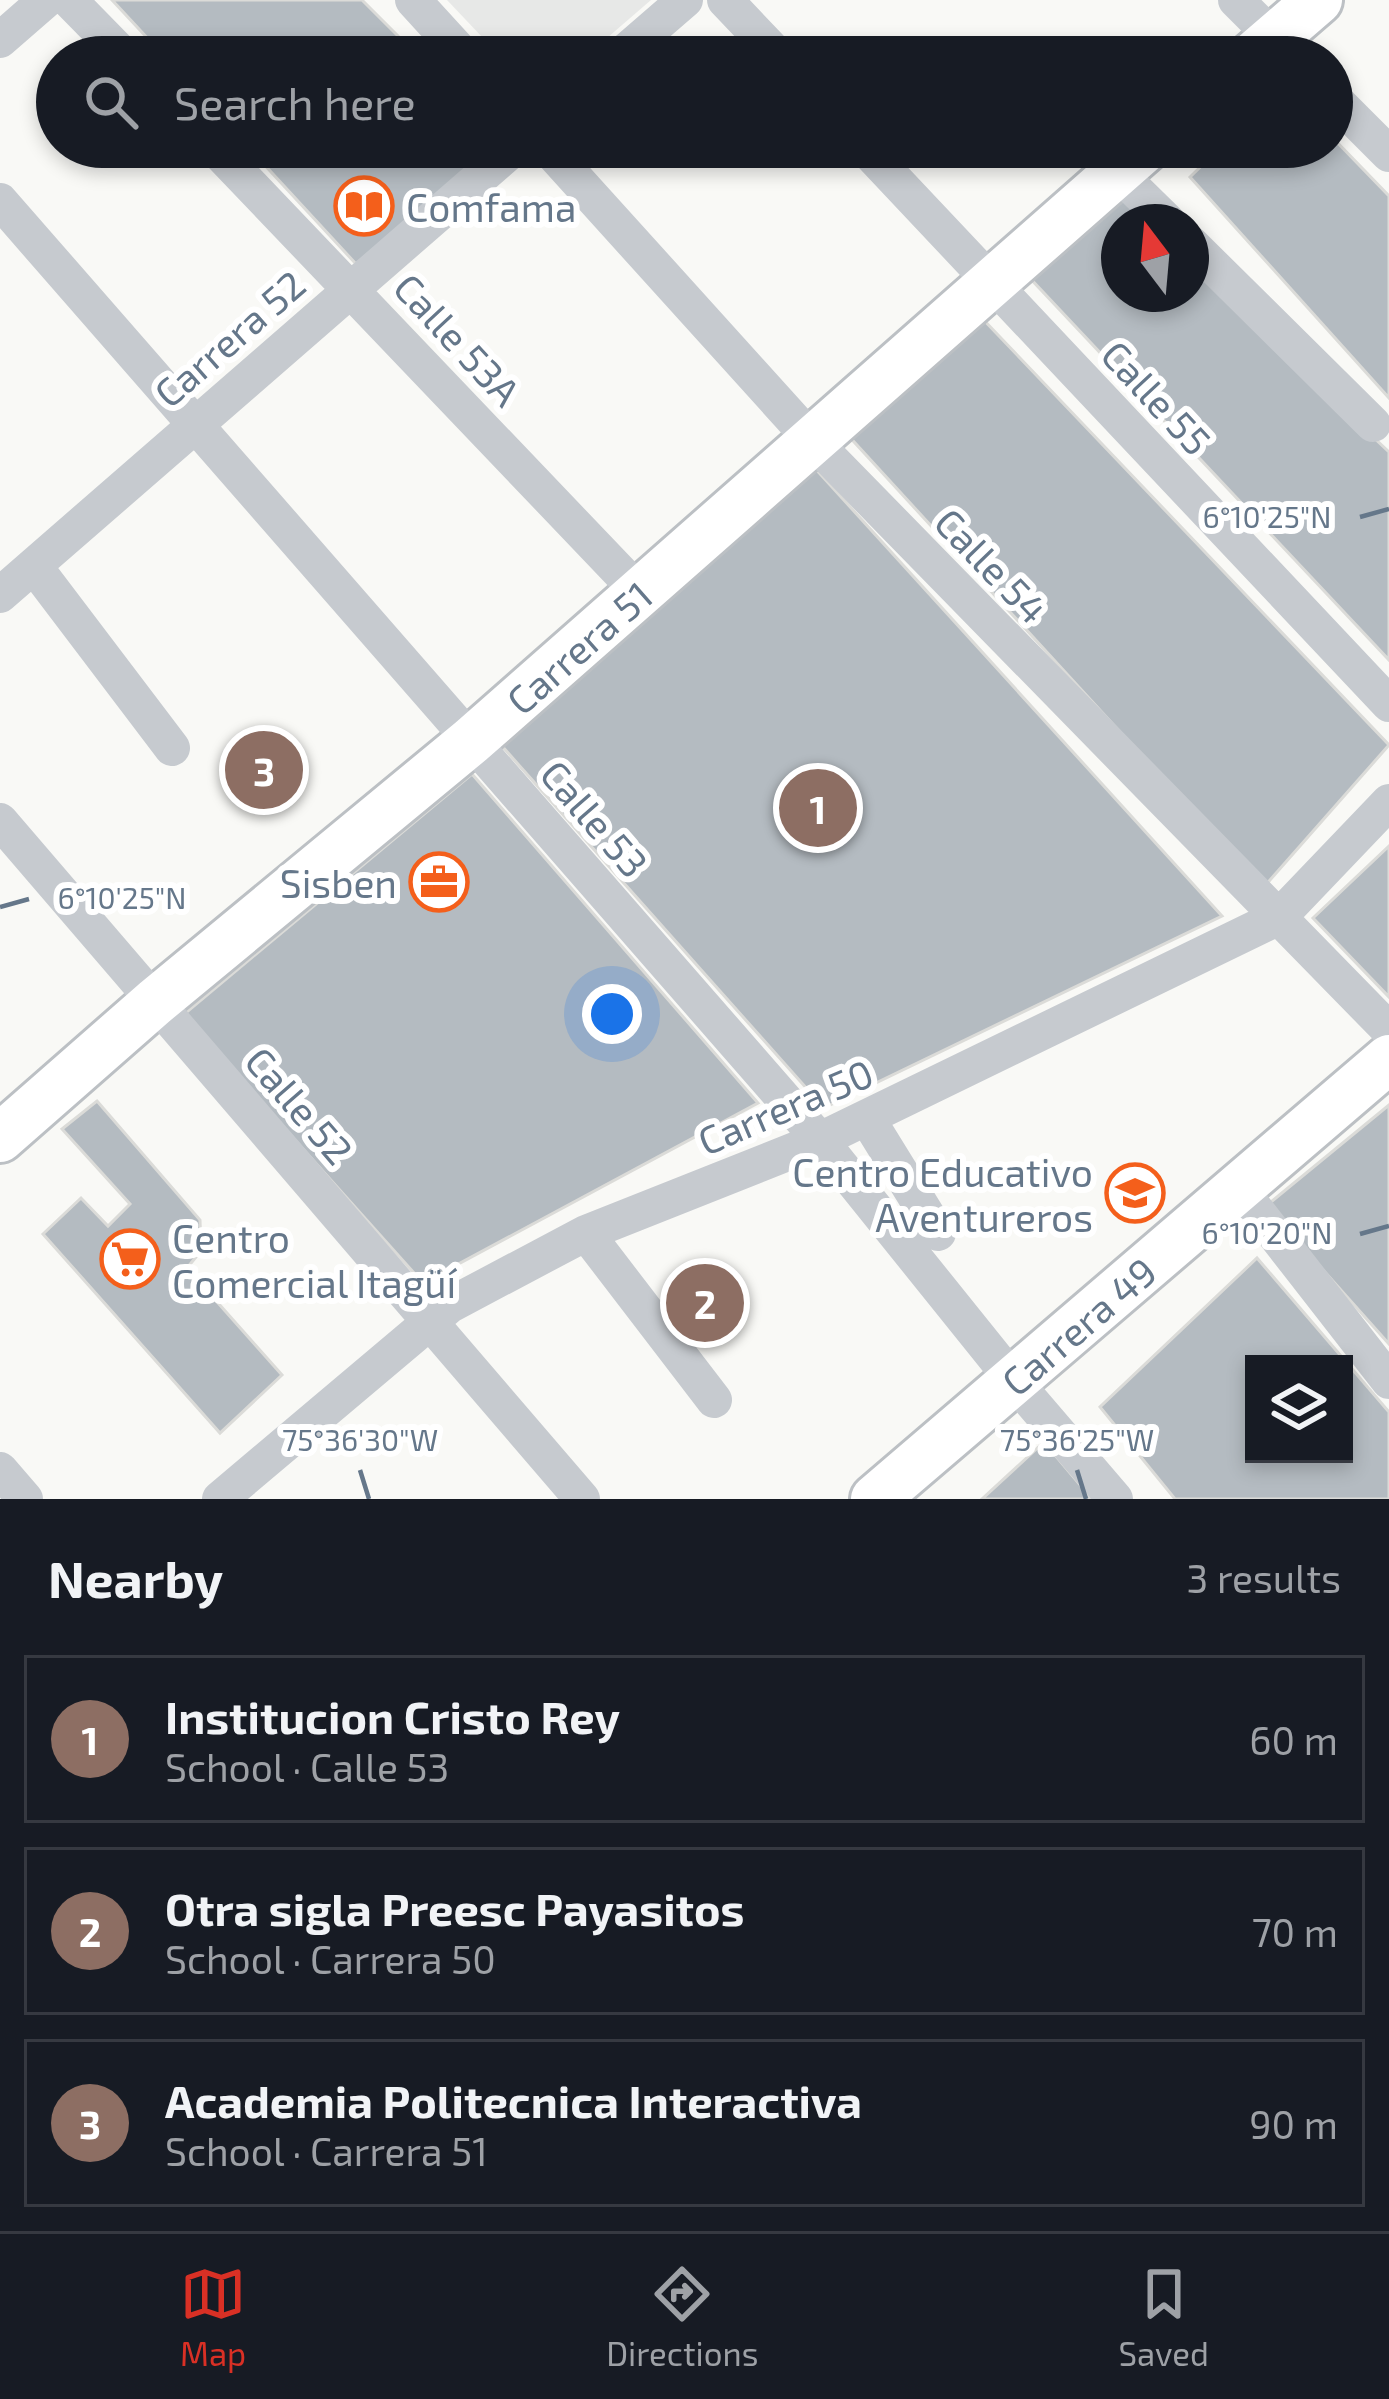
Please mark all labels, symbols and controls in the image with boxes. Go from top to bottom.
search box [36,36,1353,168]
icon: search [78,69,144,135]
text: Search here [174,75,416,129]
library icon: Comfama [333,175,395,237]
place label: Comfama [406,183,576,230]
north arrow [1101,204,1209,312]
street label: Carrera 52 [144,260,314,416]
street label: Calle 53A [385,263,531,415]
street label: Calle 55 [1093,330,1221,464]
street label: Calle 54 [926,498,1058,632]
text: 6°10'25"N [1202,498,1332,534]
street label: Carrera 51 [496,570,660,723]
pin: 3 [225,725,303,815]
street label: Calle 53 [532,750,658,886]
pin: 1 [779,763,857,853]
office icon: Sisben [408,851,470,913]
place label: Sisben [280,859,397,906]
text: 6°10'25"N [57,879,187,915]
your location [582,984,642,1044]
street label: Calle 52 [237,1037,363,1173]
street label: Carrera 50 [690,1048,880,1164]
place label: Centro Educativo Aventureros [792,1148,1093,1240]
school or university icon: Centro Educativo Aventureros [1104,1162,1166,1224]
place label: Centro Comercial Itagüí [172,1214,458,1306]
text: 6°10'20"N [1201,1214,1333,1250]
supermarket icon: Centro Comercial Itagüí [99,1228,161,1290]
street label: Carrera 49 [991,1247,1164,1404]
pin: 2 [666,1258,744,1348]
map controls [1245,1355,1353,1463]
button: layers [1245,1355,1353,1463]
text: 75°36'30"W [282,1421,438,1457]
text: 75°36'25"W [1000,1421,1154,1457]
text: Nearby [48,1547,223,1608]
text: 3 results [1187,1554,1341,1601]
text: Institucion Cristo Rey [165,1689,620,1743]
text: 1 [82,1716,98,1763]
text: 60 m [1249,1716,1338,1763]
text: School · Calle 53 [165,1743,449,1790]
text: Otra sigla Preesc Payasitos [165,1881,744,1935]
text: 2 [79,1908,101,1955]
text: 70 m [1252,1908,1338,1955]
text: School · Carrera 50 [165,1935,496,1982]
text: Academia Politecnica Interactiva [165,2073,862,2127]
text: 3 [79,2100,101,2147]
text: 90 m [1249,2100,1338,2147]
text: School · Carrera 51 [165,2127,488,2174]
tab: Map [180,2261,246,2373]
tab: Directions [606,2261,758,2373]
tab: Saved [1118,2261,1209,2373]

